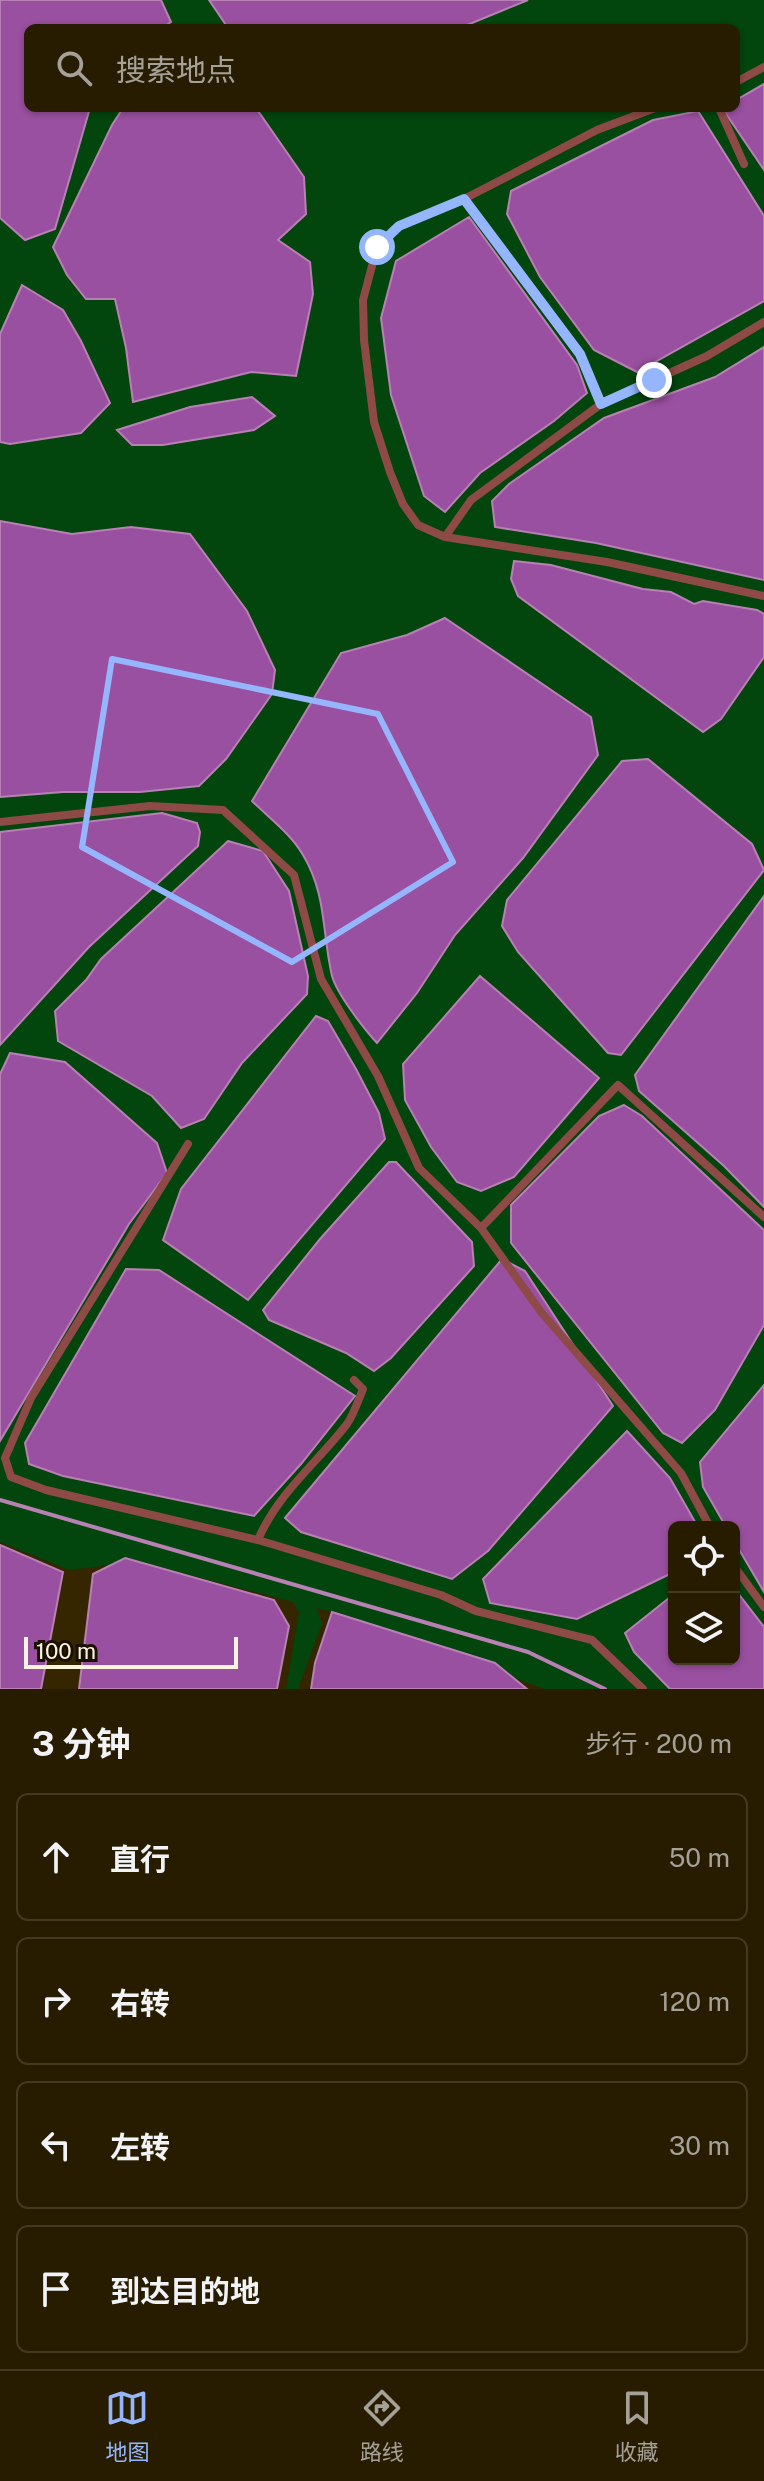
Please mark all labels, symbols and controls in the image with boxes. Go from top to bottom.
search box [24,24,740,112]
icon: search [52,46,96,90]
text: 搜索地点 [116,52,236,88]
route start [359,229,395,265]
route end [636,362,672,398]
map controls [668,1521,740,1665]
button: locate [668,1521,740,1593]
button: layers [668,1593,740,1665]
scale bar [24,1633,238,1669]
text: 100 m [36,1638,96,1664]
text: 3 分钟 [32,1724,130,1764]
text: 步行 · 200 m [586,1728,732,1759]
icon: ahead [34,1835,78,1879]
text: 直行 [110,1841,170,1877]
text: 50 m [669,1842,730,1873]
icon: right [34,1979,78,2023]
text: 右转 [110,1985,170,2021]
text: 120 m [659,1986,730,2017]
icon: left [34,2123,78,2167]
text: 左转 [110,2129,170,2165]
text: 30 m [669,2130,730,2161]
icon: arrive [34,2267,78,2311]
text: 到达目的地 [110,2273,260,2309]
tab: 地图 [105,2386,149,2466]
tab: 路线 [360,2386,404,2466]
tab: 收藏 [615,2386,659,2466]

